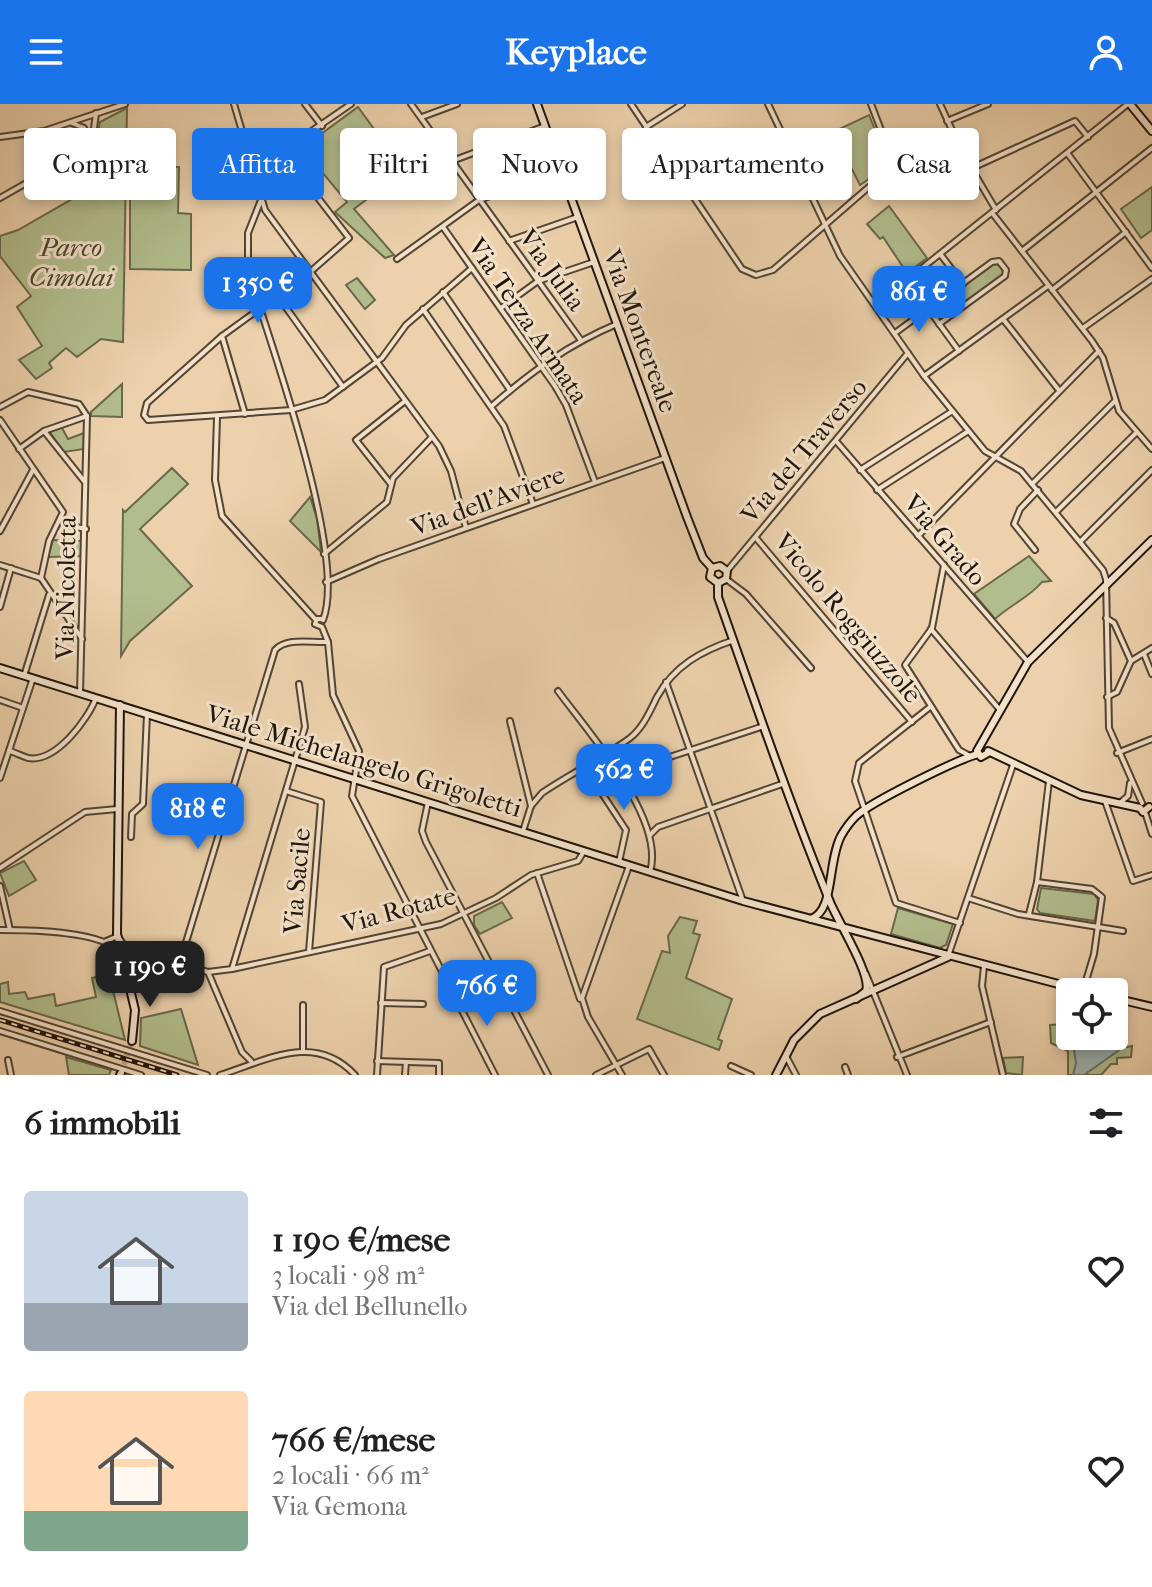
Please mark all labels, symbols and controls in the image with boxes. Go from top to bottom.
icon: menu [24,30,68,74]
icon: person [1084,30,1128,74]
text: Keyplace [505,31,647,73]
chip: Compra [24,128,176,200]
chip: Affitta [192,128,324,200]
chip: Filtri [340,128,457,200]
chip: Nuovo [473,128,606,200]
chip: Appartamento [622,128,852,200]
chip: Casa [868,128,979,200]
street label: Via Julia [512,222,592,318]
street label: Via Terza Armata [461,231,595,411]
park label: Parco Cimolai [29,232,115,293]
street label: Via Montereale [596,244,684,417]
pin: 1 350 € [184,257,332,325]
pin: 861 € [863,266,975,334]
text: 1 350 € [222,267,294,298]
text: 861 € [890,276,948,307]
street label: Via del Traverso [734,372,874,530]
street label: Via dell'Aviere [406,459,569,543]
street label: Via Grado [896,487,993,592]
street label: Via Nicoletta [49,515,83,661]
street label: Vicolo Roggiuzzole [767,526,928,709]
street label: Viale Michelangelo Grigoletti [201,698,526,824]
pin: 562 € [568,744,680,812]
text: 562 € [594,754,654,785]
pin: 818 € [142,783,254,851]
text: 818 € [170,793,226,824]
street label: Via Sacile [277,826,317,936]
street label: Via Rotate [337,880,460,940]
pin: 1 190 € [76,941,224,1009]
text: 1 190 € [113,951,187,982]
pin: 766 € [431,960,543,1028]
text: 766 € [456,970,518,1001]
map controls [1056,978,1128,1050]
button: locate [1056,978,1128,1050]
icon: filters [1084,1101,1128,1145]
text: 6 immobili [24,1103,180,1143]
text: 1 190 €/mese [272,1220,450,1260]
icon: home [88,1223,184,1319]
icon: heart [1084,1249,1128,1293]
text: 3 locali · 98 m² [272,1260,424,1291]
text: Via del Bellunello [272,1291,468,1322]
text: 766 €/mese [272,1420,435,1460]
icon: home [88,1423,184,1519]
icon: heart [1084,1449,1128,1493]
text: 2 locali · 66 m² [272,1460,429,1491]
text: Via Gemona [272,1491,407,1522]

